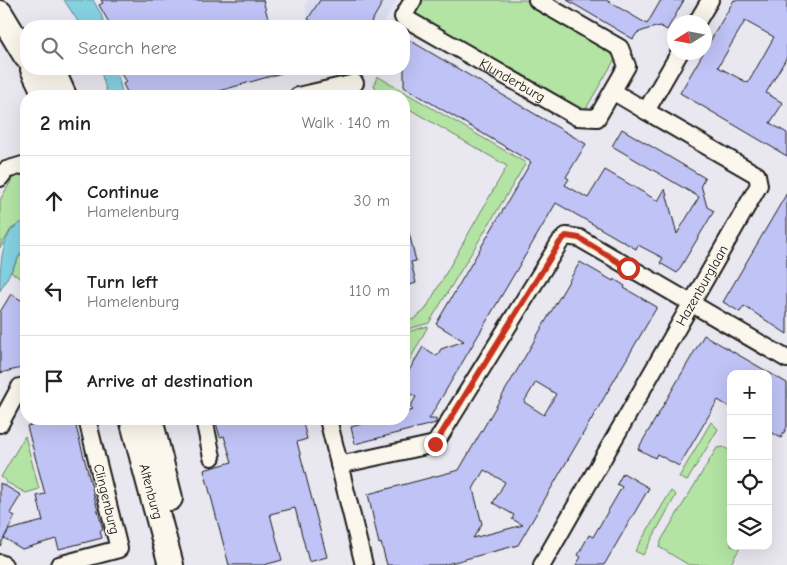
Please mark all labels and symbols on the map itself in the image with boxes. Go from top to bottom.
north arrow [667,15,712,60]
street label: Klunderburg [476,55,548,106]
street label: Hazenburglaan [672,242,732,329]
route start [617,257,640,280]
route end [424,433,447,456]
street label: Clingenburg [90,462,123,536]
street label: Altenburg [135,462,166,521]

